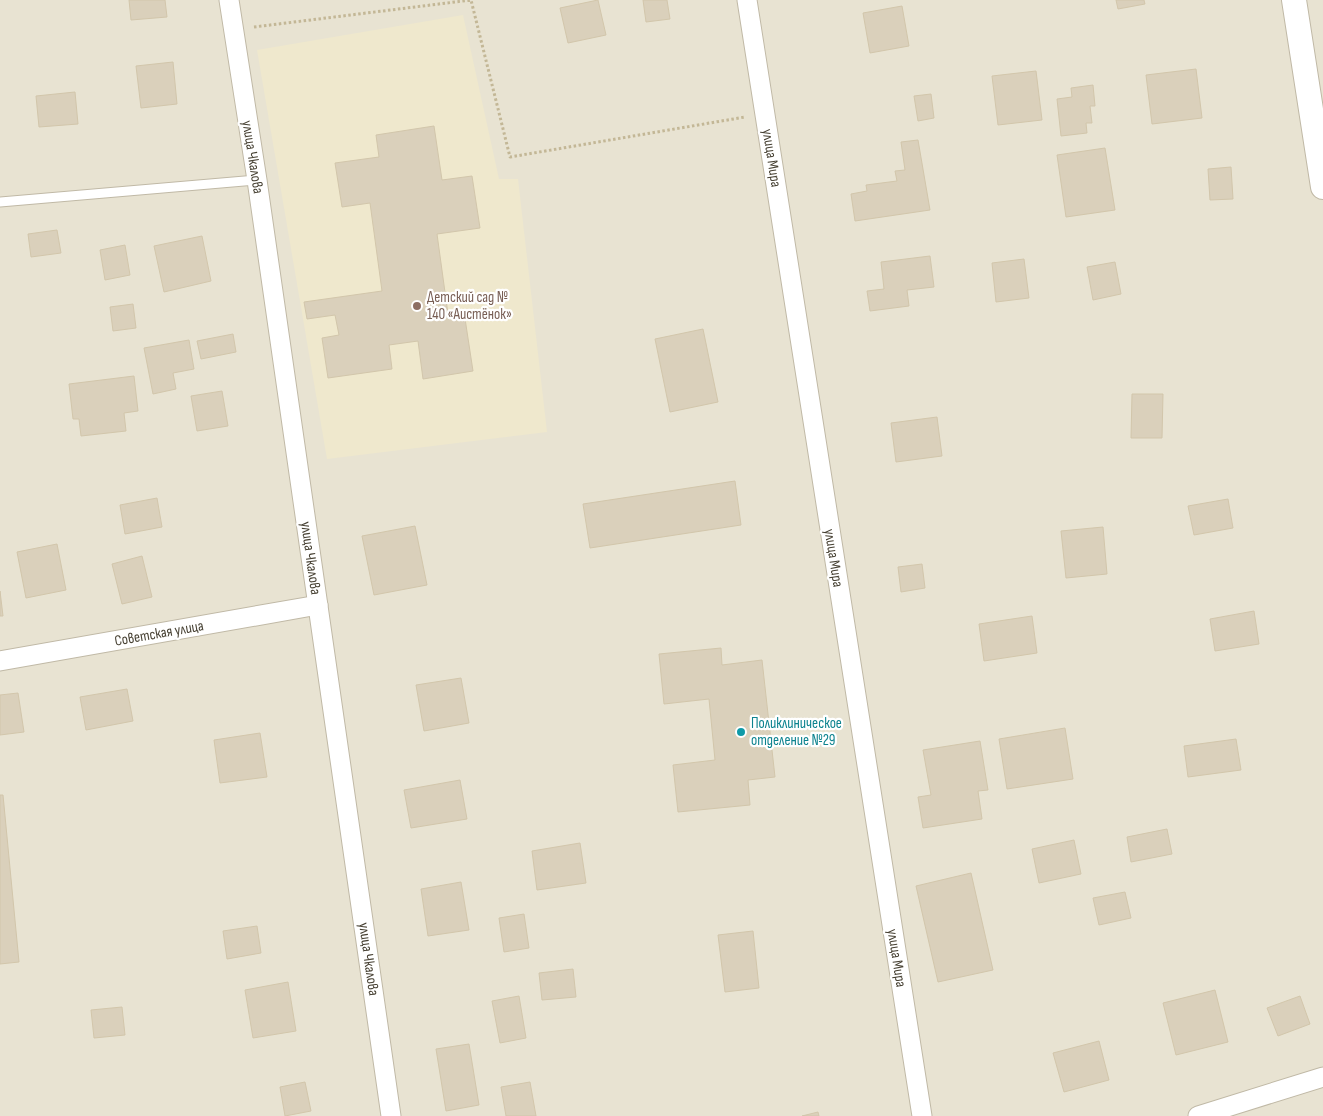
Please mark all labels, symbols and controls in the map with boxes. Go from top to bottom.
street label: улица Чкалова [237,119,268,195]
street label: улица Мира [758,128,786,189]
place label: Детский сад № 140 «Аистёнок» [427,288,512,324]
marker: Детский сад № 140 «Аистёнок» [411,300,423,312]
street label: улица Чкалова [296,520,325,596]
street label: улица Мира [820,528,848,589]
street label: Советская улица [113,616,205,651]
place label: Поликлиническое отделение №29 [751,714,842,750]
marker: Поликлиническое отделение №29 [735,726,747,738]
street label: улица Чкалова [354,921,383,997]
street label: улица Мира [883,928,911,989]

